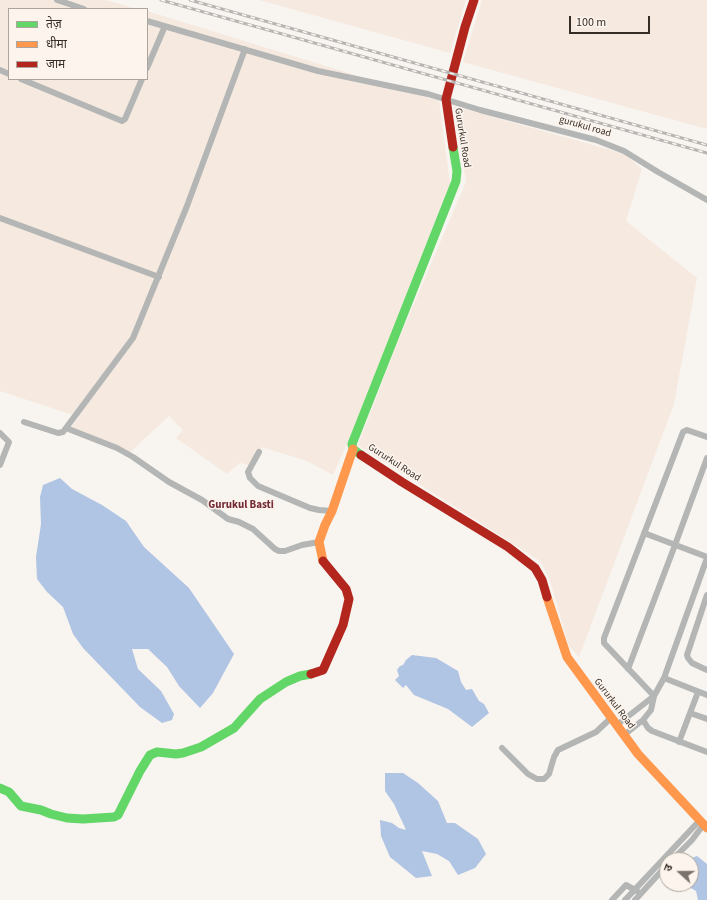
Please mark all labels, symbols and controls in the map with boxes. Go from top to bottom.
legend [8,8,148,80]
scale bar [571,8,652,34]
text: 100 m [576,14,606,31]
text: तेज़ [46,16,62,33]
text: धीमा [46,36,67,53]
text: जाम [46,56,65,73]
street label: Gururkul Road [451,107,473,169]
street label: gurukul road [558,114,612,140]
street label: Gururkul Road [365,442,423,484]
district label: Gurukul Basti [208,499,274,513]
street label: Gururkul Road [591,676,637,732]
north arrow [659,852,699,892]
text: उ [660,862,676,874]

